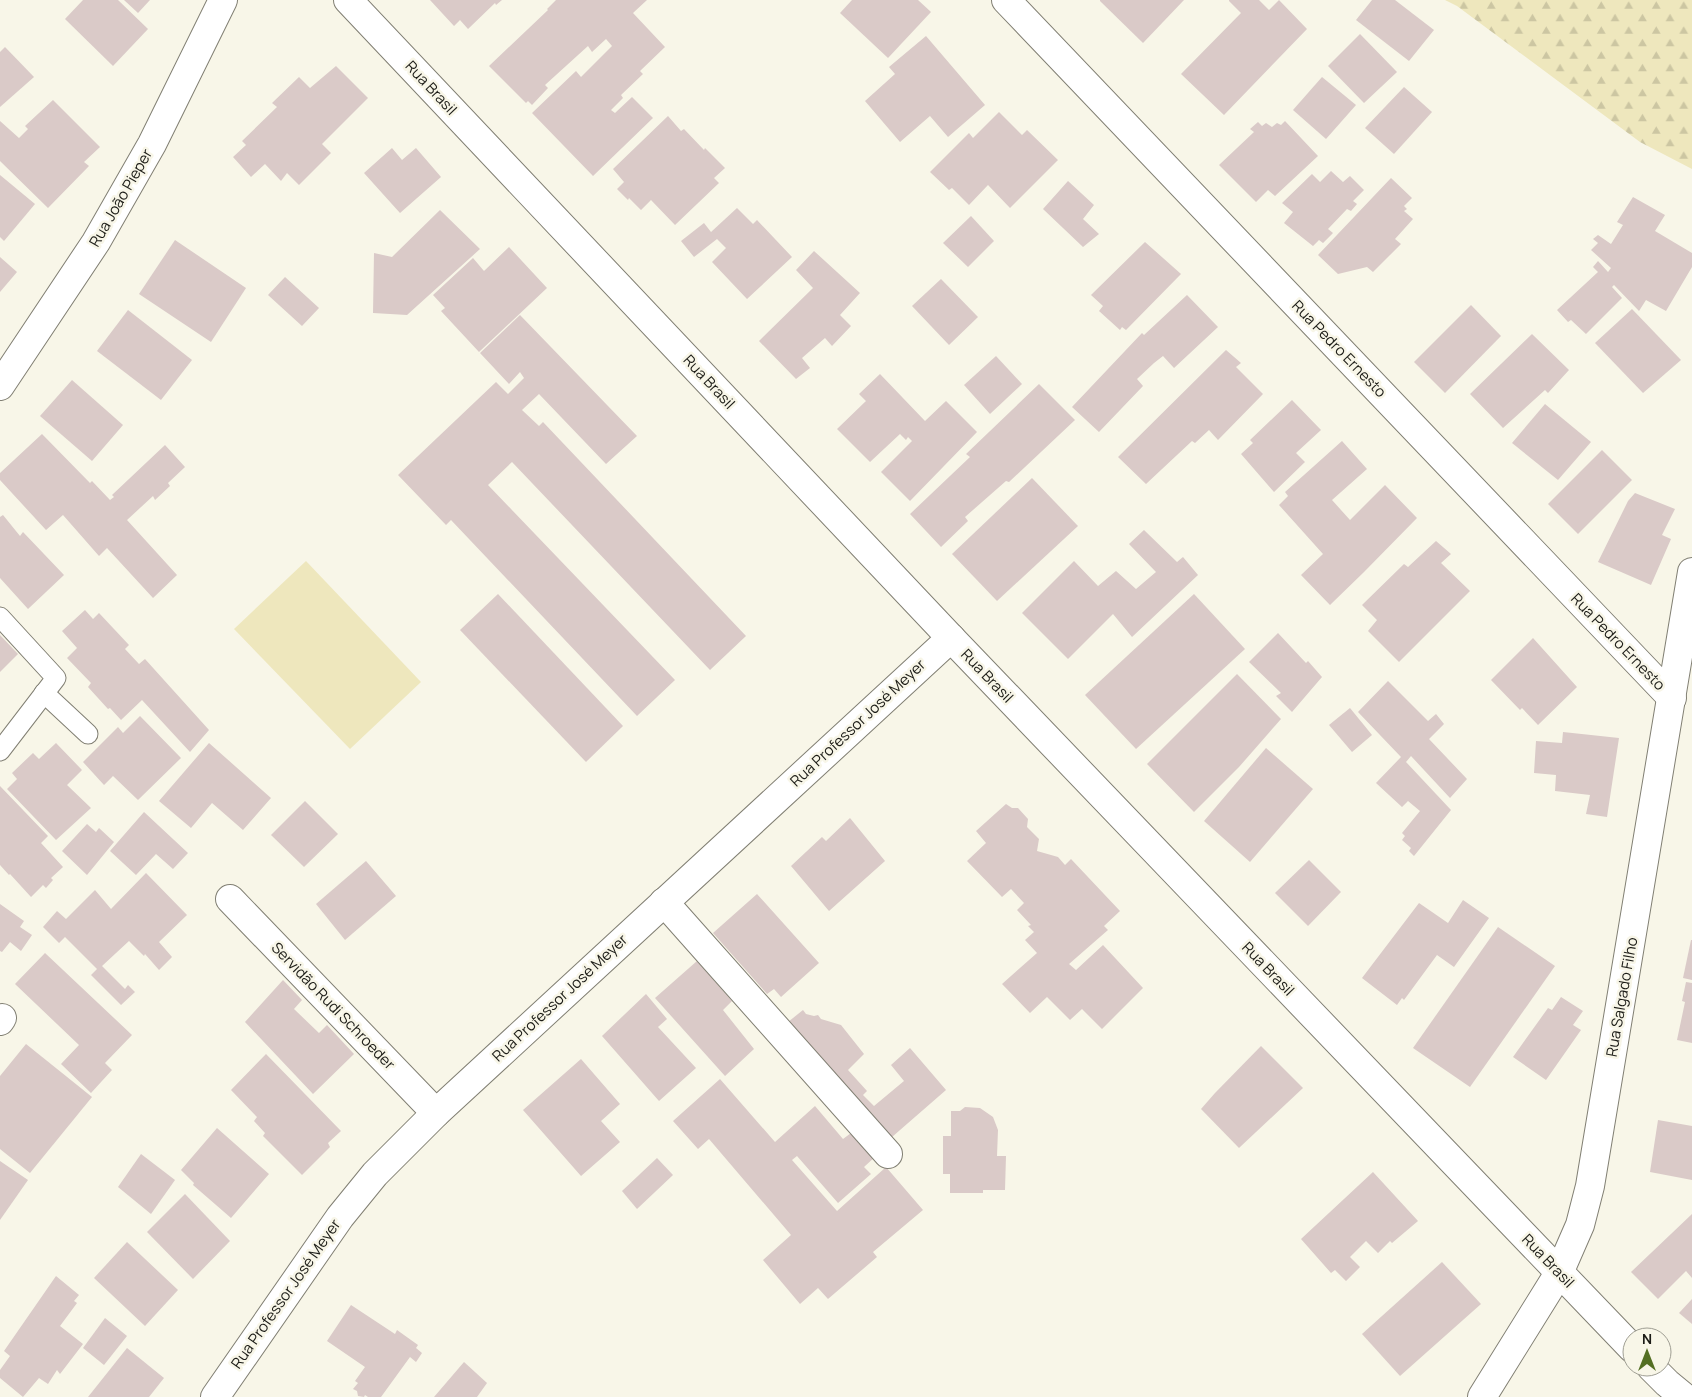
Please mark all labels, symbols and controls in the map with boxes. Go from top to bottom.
street label: Rua Brasil [401,56,462,119]
street label: Rua João Pieper [84,144,157,251]
street label: Rua Pedro Ernesto [1288,295,1391,402]
street label: Rua Brasil [679,350,740,413]
street label: Rua Pedro Ernesto [1567,588,1670,695]
street label: Rua Brasil [956,644,1018,707]
street label: Rua Professor José Meyer [785,654,930,791]
street label: Rua Professor José Meyer [487,929,632,1066]
street label: Rua Salgado Filho [1601,935,1642,1058]
street label: Servidão Rudi Schroeder [267,937,400,1074]
street label: Rua Brasil [1237,937,1299,1000]
street label: Rua Professor José Meyer [226,1214,346,1373]
street label: Rua Brasil [1517,1229,1579,1292]
north arrow [1622,1327,1672,1377]
text: N [1642,1329,1652,1348]

